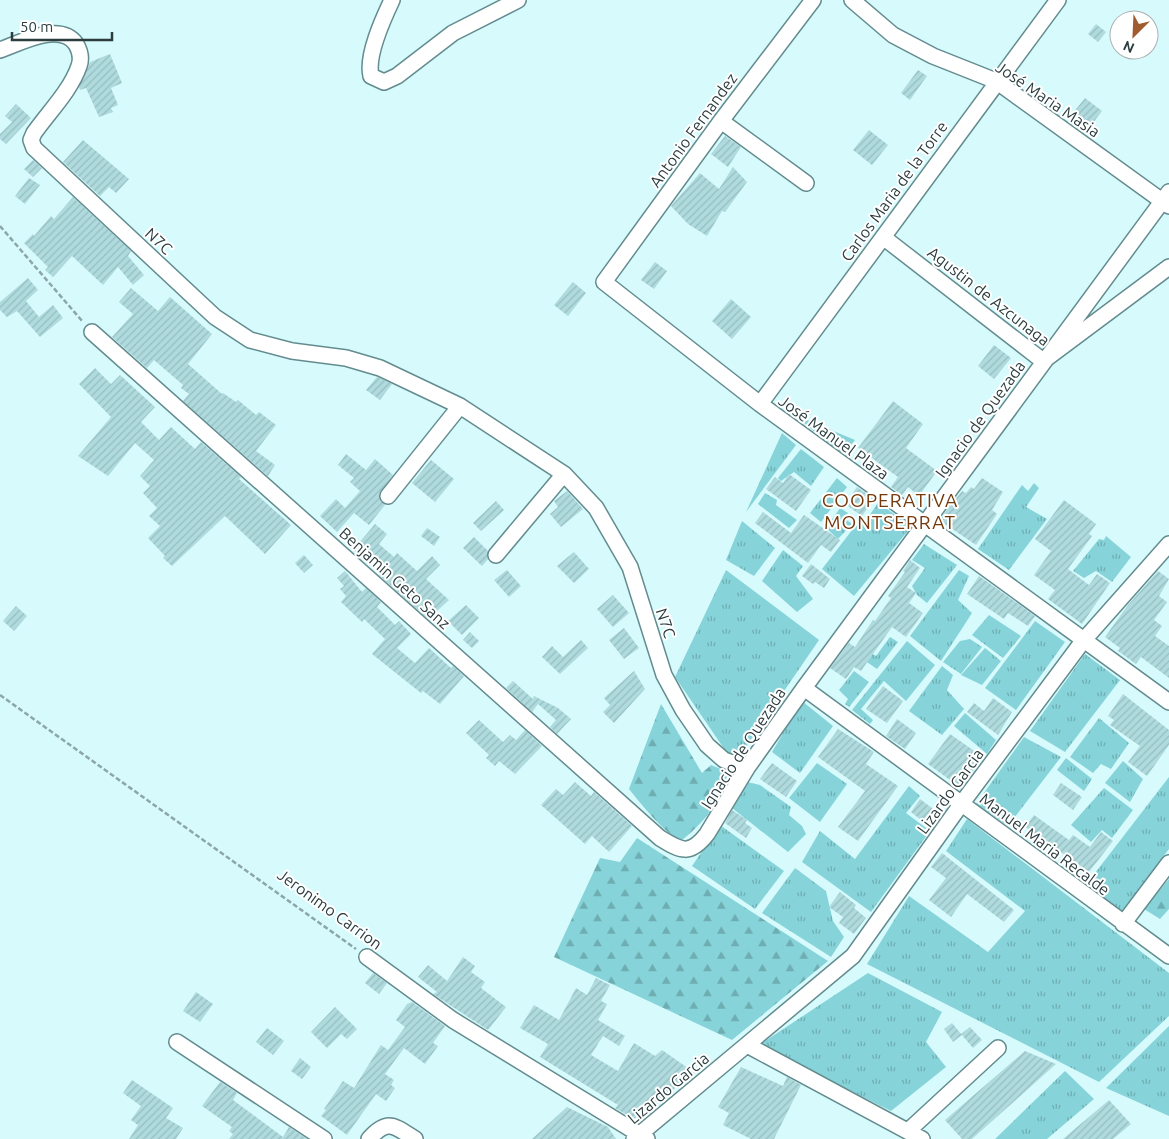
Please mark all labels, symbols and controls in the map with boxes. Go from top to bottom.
scale bar [12,10,112,42]
north arrow [1109,10,1159,60]
text: 50 m [20,18,53,35]
text: N [1121,37,1137,56]
street label: José Maria Masia [992,57,1104,141]
street label: Antonio Fernandez [646,69,740,191]
street label: Carlos Maria de la Torre [837,117,951,265]
street label: N7C [142,224,176,258]
street label: Agustin de Azcunaga [924,243,1054,349]
street label: Ignacio de Quezada [931,357,1029,481]
street label: José Manuel Plaza [776,391,892,483]
district label: COOPERATIVA MONTSERRAT [822,489,958,533]
street label: Benjamin Geto Sanz [336,524,454,632]
street label: N7C [653,606,679,640]
street label: Ignacio de Quezada [697,684,789,812]
street label: Lizardo Garcia [913,745,987,837]
street label: Manuel Maria Recalde [977,789,1113,899]
street label: Jeronimo Carrion [274,865,386,953]
street label: Lizardo Garcia [624,1049,712,1127]

